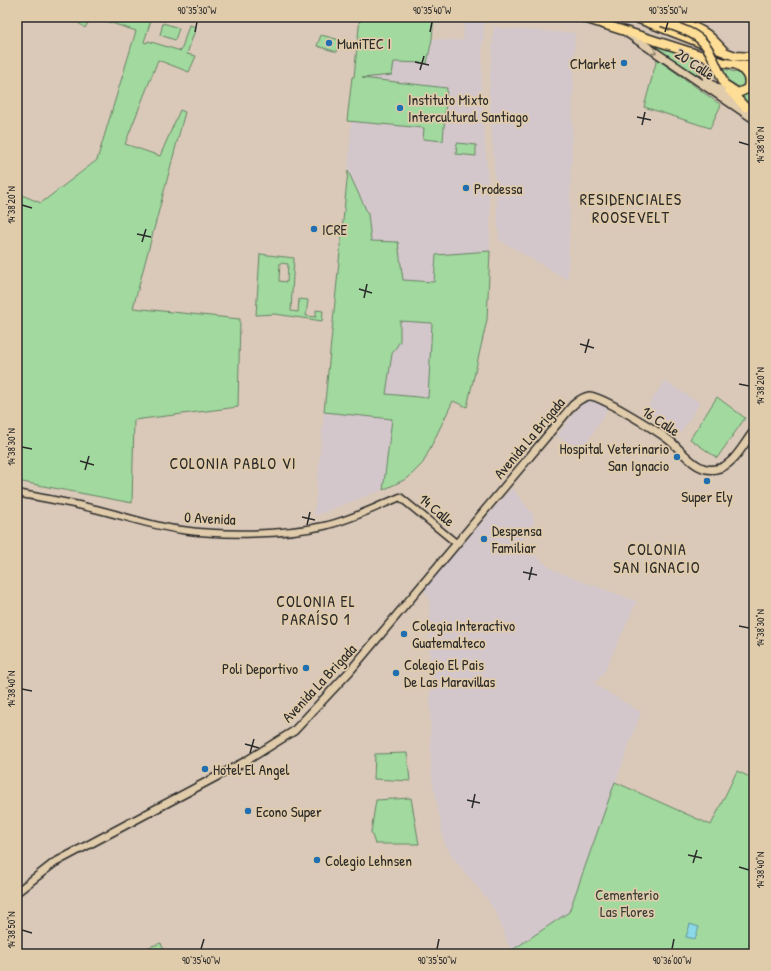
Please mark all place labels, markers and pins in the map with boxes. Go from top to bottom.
place label: MuniTEC I [337,33,391,54]
marker: MuniTEC I [324,38,334,48]
place label: CMarket [570,53,617,74]
marker: CMarket [619,58,629,68]
place label: Instituto Mixto Intercultural Santiago [408,89,528,127]
marker: Instituto Mixto Intercultural Santiago [395,103,405,113]
place label: Prodessa [474,178,522,199]
marker: Prodessa [461,183,471,193]
place label: ICRE [322,219,348,240]
marker: ICRE [309,224,319,234]
place label: Hospital Veterinario San Ignacio [559,438,669,476]
marker: Hospital Veterinario San Ignacio [672,452,682,462]
marker: Super Ely [702,476,712,486]
place label: Super Ely [681,486,733,507]
place label: Despensa Familiar [491,520,542,558]
marker: Despensa Familiar [479,534,489,544]
place label: Colegia Interactivo Guatemalteco [412,615,515,653]
marker: Colegia Interactivo Guatemalteco [399,629,409,639]
place label: Colegio El Pais De Las Maravillas [404,654,495,692]
place label: Poli Deportivo [222,658,298,679]
marker: Poli Deportivo [301,663,311,673]
marker: Colegio El Pais De Las Maravillas [391,668,401,678]
place label: Hotel El Angel [213,759,289,780]
marker: Hotel El Angel [200,764,210,774]
place label: Econo Super [256,801,322,822]
marker: Econo Super [243,806,253,816]
place label: Colegio Lehnsen [325,850,412,871]
marker: Colegio Lehnsen [312,855,322,865]

